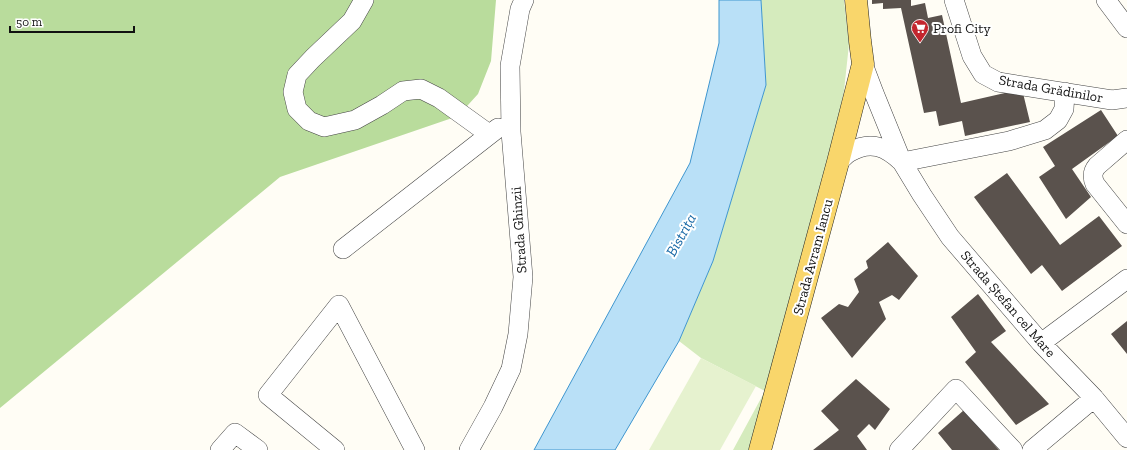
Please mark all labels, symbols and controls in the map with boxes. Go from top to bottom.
scale bar [10,8,134,34]
text: 50 m [16,15,43,29]
supermarket icon: Profi City [910,18,930,43]
place label: Profi City [933,20,991,37]
street label: Strada Grădinilor [998,71,1105,107]
street label: Strada Ghinzii [507,186,531,274]
street label: Strada Avram Iancu [789,197,837,317]
water label: Bistrița [662,211,700,259]
street label: Strada Ștefan cel Mare [957,247,1059,361]

